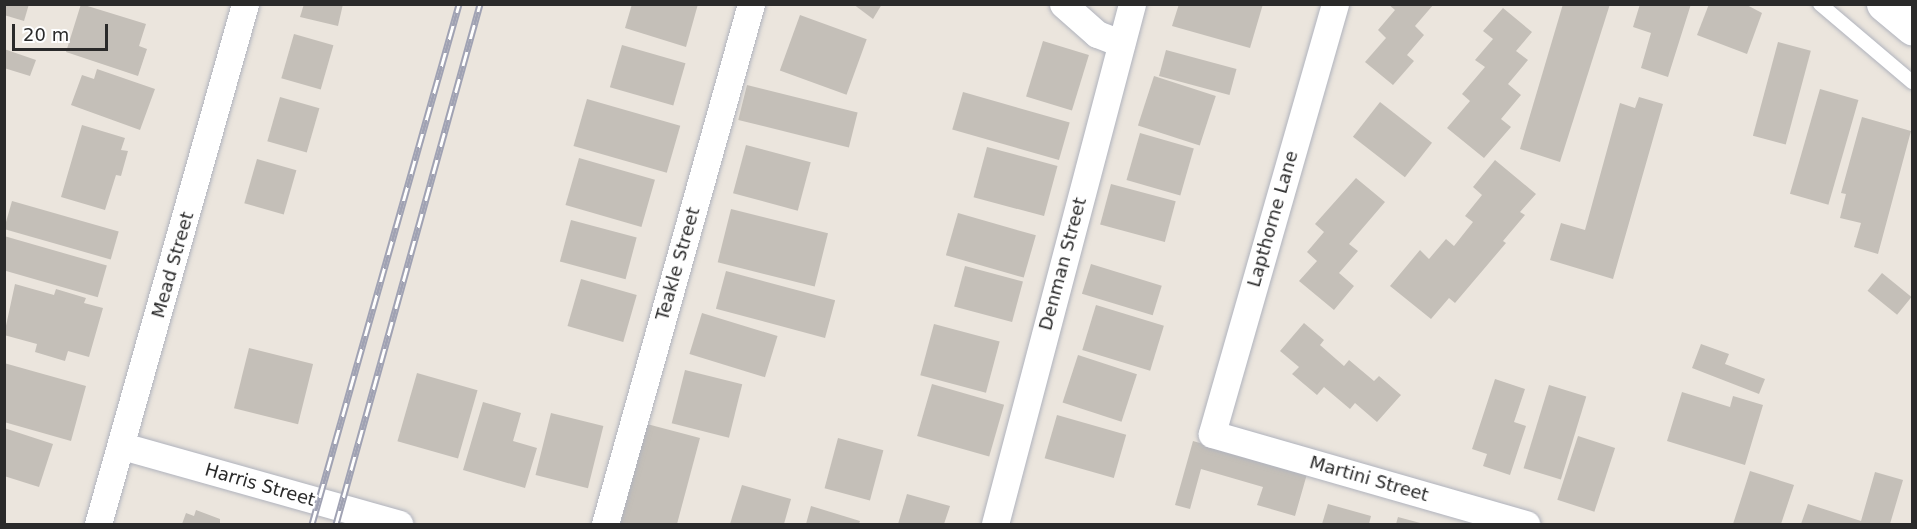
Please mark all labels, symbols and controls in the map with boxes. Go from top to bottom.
scale bar [15,12,111,50]
text: 20 m [23,24,69,45]
street label: Lapthorne Lane [1243,148,1303,290]
street label: Denman Street [1035,195,1091,333]
street label: Teakle Street [651,205,705,323]
street label: Mead Street [148,209,198,321]
street label: Martini Street [1307,452,1431,506]
street label: Harris Street [202,459,318,511]

